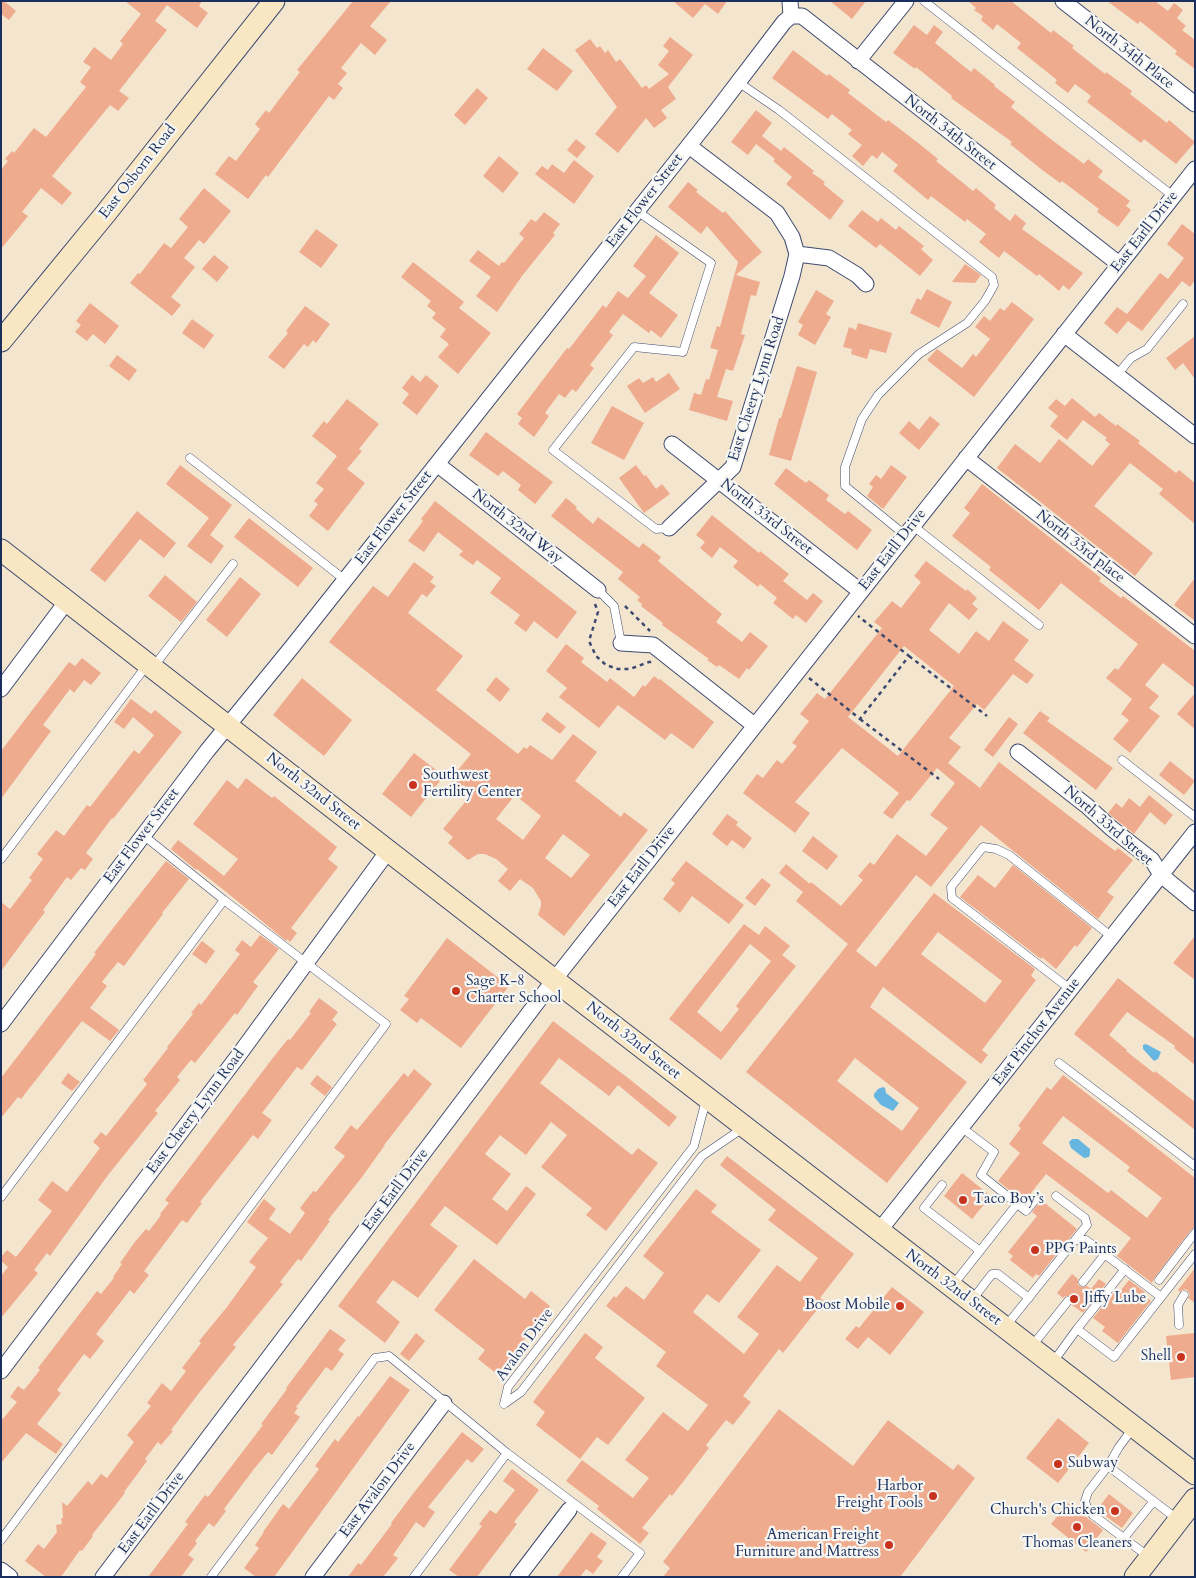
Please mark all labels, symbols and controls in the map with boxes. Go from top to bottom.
street label: North 34th Place [1081,12,1177,94]
street label: North 34th Street [900,91,1000,175]
street label: East Osborn Road [96,121,180,223]
street label: East Flower Street [603,150,687,252]
street label: East Earll Drive [1108,188,1182,276]
street label: East Cheery Lynn Road [725,314,789,464]
street label: East Flower Street [352,467,436,569]
street label: North 33rd Street [716,475,816,559]
street label: North 32nd Way [468,486,566,568]
street label: East Earll Drive [856,506,930,594]
street label: North 33rd place [1032,507,1128,587]
street label: North 32nd Street [262,749,364,835]
place label: Southwest Fertility Center [423,767,521,802]
marker: Southwest Fertility Center [407,779,419,791]
street label: North 33rd Street [1060,782,1156,870]
street label: East Flower Street [100,785,184,887]
street label: East Earll Drive [605,823,679,911]
place label: Sage K-8 Charter School [466,973,561,1008]
street label: East Pinchot Avenue [989,975,1085,1089]
marker: Sage K-8 Charter School [450,985,462,997]
street label: North 32nd Street [582,998,684,1084]
street label: East Cheery Lynn Road [143,1046,249,1178]
street label: East Earll Drive [359,1145,433,1235]
place label: Taco Boy’s [973,1191,1044,1209]
marker: Taco Boy’s [957,1194,969,1206]
place label: PPG Paints [1045,1241,1116,1259]
marker: PPG Paints [1029,1244,1041,1256]
street label: North 32nd Street [902,1246,1004,1330]
place label: Jiffy Lube [1084,1290,1146,1308]
marker: Jiffy Lube [1068,1293,1080,1305]
place label: Boost Mobile [805,1297,890,1315]
marker: Boost Mobile [894,1300,906,1312]
street label: Avalon Drive [493,1305,557,1385]
place label: Shell [1141,1348,1171,1366]
marker: Shell [1175,1351,1187,1363]
street label: East Avalon Drive [336,1439,420,1541]
place label: Subway [1068,1455,1118,1473]
marker: Subway [1052,1458,1064,1470]
street label: East Earll Drive [115,1468,189,1558]
place label: Harbor Freight Tools [836,1478,923,1513]
marker: Harbor Freight Tools [927,1490,939,1502]
place label: Church's Chicken [990,1502,1105,1520]
marker: Church's Chicken [1109,1505,1121,1517]
marker: Thomas Cleaners [1071,1521,1083,1533]
place label: American Freight Furniture and Mattress [735,1527,879,1562]
place label: Thomas Cleaners [1022,1535,1132,1553]
marker: American Freight Furniture and Mattress [883,1539,895,1551]

